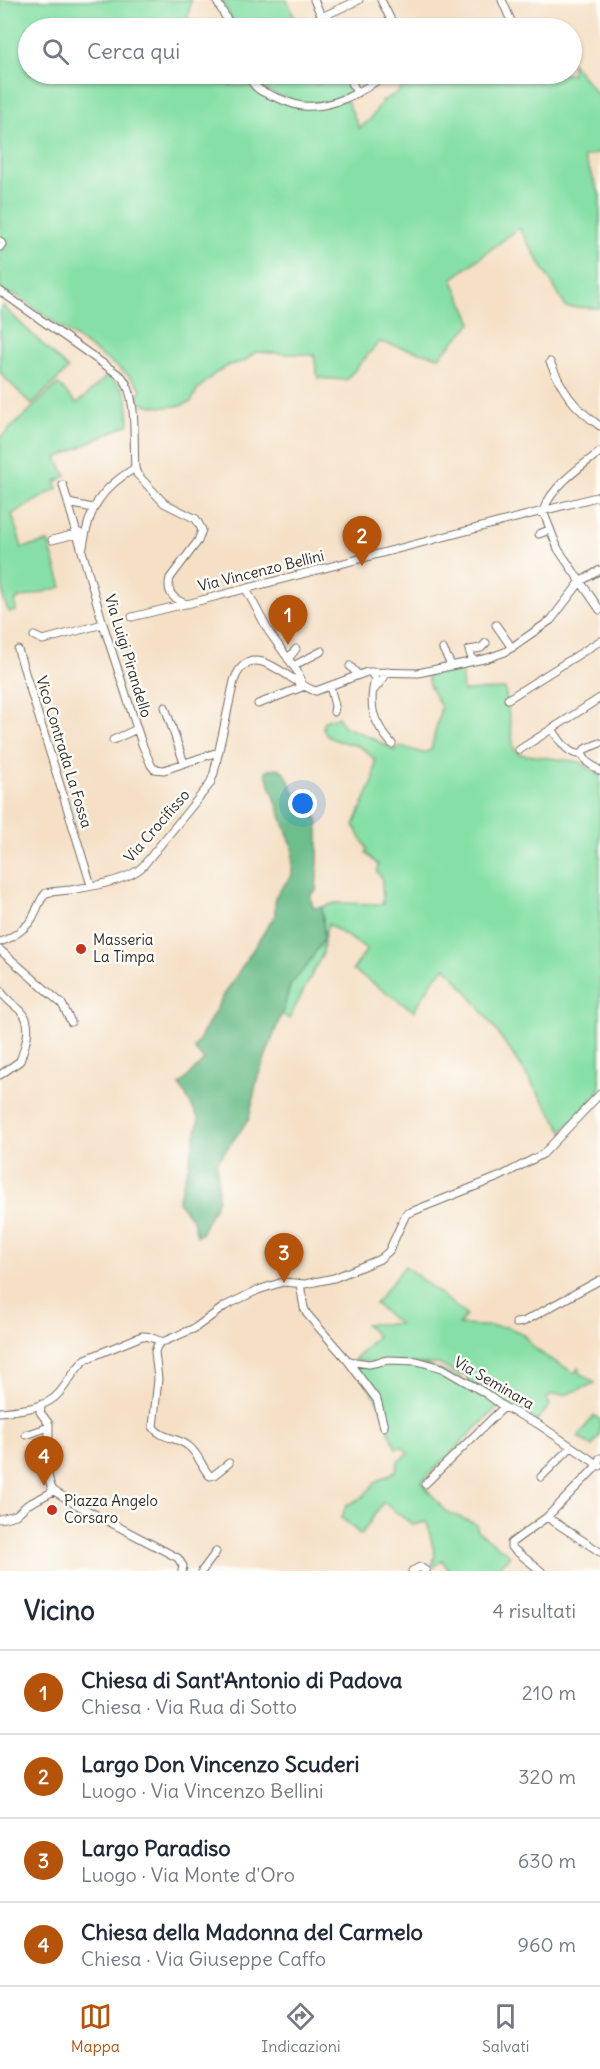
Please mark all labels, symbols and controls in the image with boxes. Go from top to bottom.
search box [18,18,582,84]
icon: search [39,35,72,68]
text: Cerca qui [87,37,180,65]
pin: 2 [342,516,382,566]
street label: Via Vincenzo Bellini [196,546,326,595]
street label: Via Luigi Pirandello [101,592,156,720]
pin: 1 [268,596,308,645]
street label: Vico Contrada La Fossa [32,673,97,831]
street label: Via Crocifisso [120,785,193,866]
your location [288,789,317,818]
place label: Masseria La Timpa [93,930,155,966]
marker: Masseria La Timpa [74,942,88,956]
pin: 3 [264,1234,304,1283]
street label: Via Seminara [451,1352,538,1413]
pin: 4 [24,1436,63,1486]
place label: Piazza Angelo Corsaro [64,1491,158,1527]
marker: Piazza Angelo Corsaro [45,1503,59,1517]
text: Vicino [24,1594,95,1627]
text: 4 risultati [492,1598,576,1623]
text: Chiesa di Sant'Antonio di Padova [81,1666,402,1694]
text: 1 [40,1680,47,1705]
text: 210 m [522,1680,576,1705]
text: Chiesa · Via Rua di Sotto [81,1694,297,1719]
text: Largo Don Vincenzo Scuderi [81,1750,359,1778]
text: 2 [38,1764,49,1789]
text: 320 m [518,1764,576,1789]
text: Luogo · Via Vincenzo Bellini [81,1778,324,1803]
text: Largo Paradiso [81,1834,231,1862]
text: 3 [38,1848,49,1873]
text: 630 m [518,1848,576,1873]
text: Luogo · Via Monte d'Oro [81,1862,295,1887]
text: Chiesa della Madonna del Carmelo [81,1918,423,1946]
text: 4 [38,1932,49,1957]
text: 960 m [518,1932,576,1957]
text: Chiesa · Via Giuseppe Caffo [81,1946,326,1971]
tab: Mappa [71,2000,120,2056]
tab: Indicazioni [261,2000,341,2056]
tab: Salvati [482,2000,529,2056]

